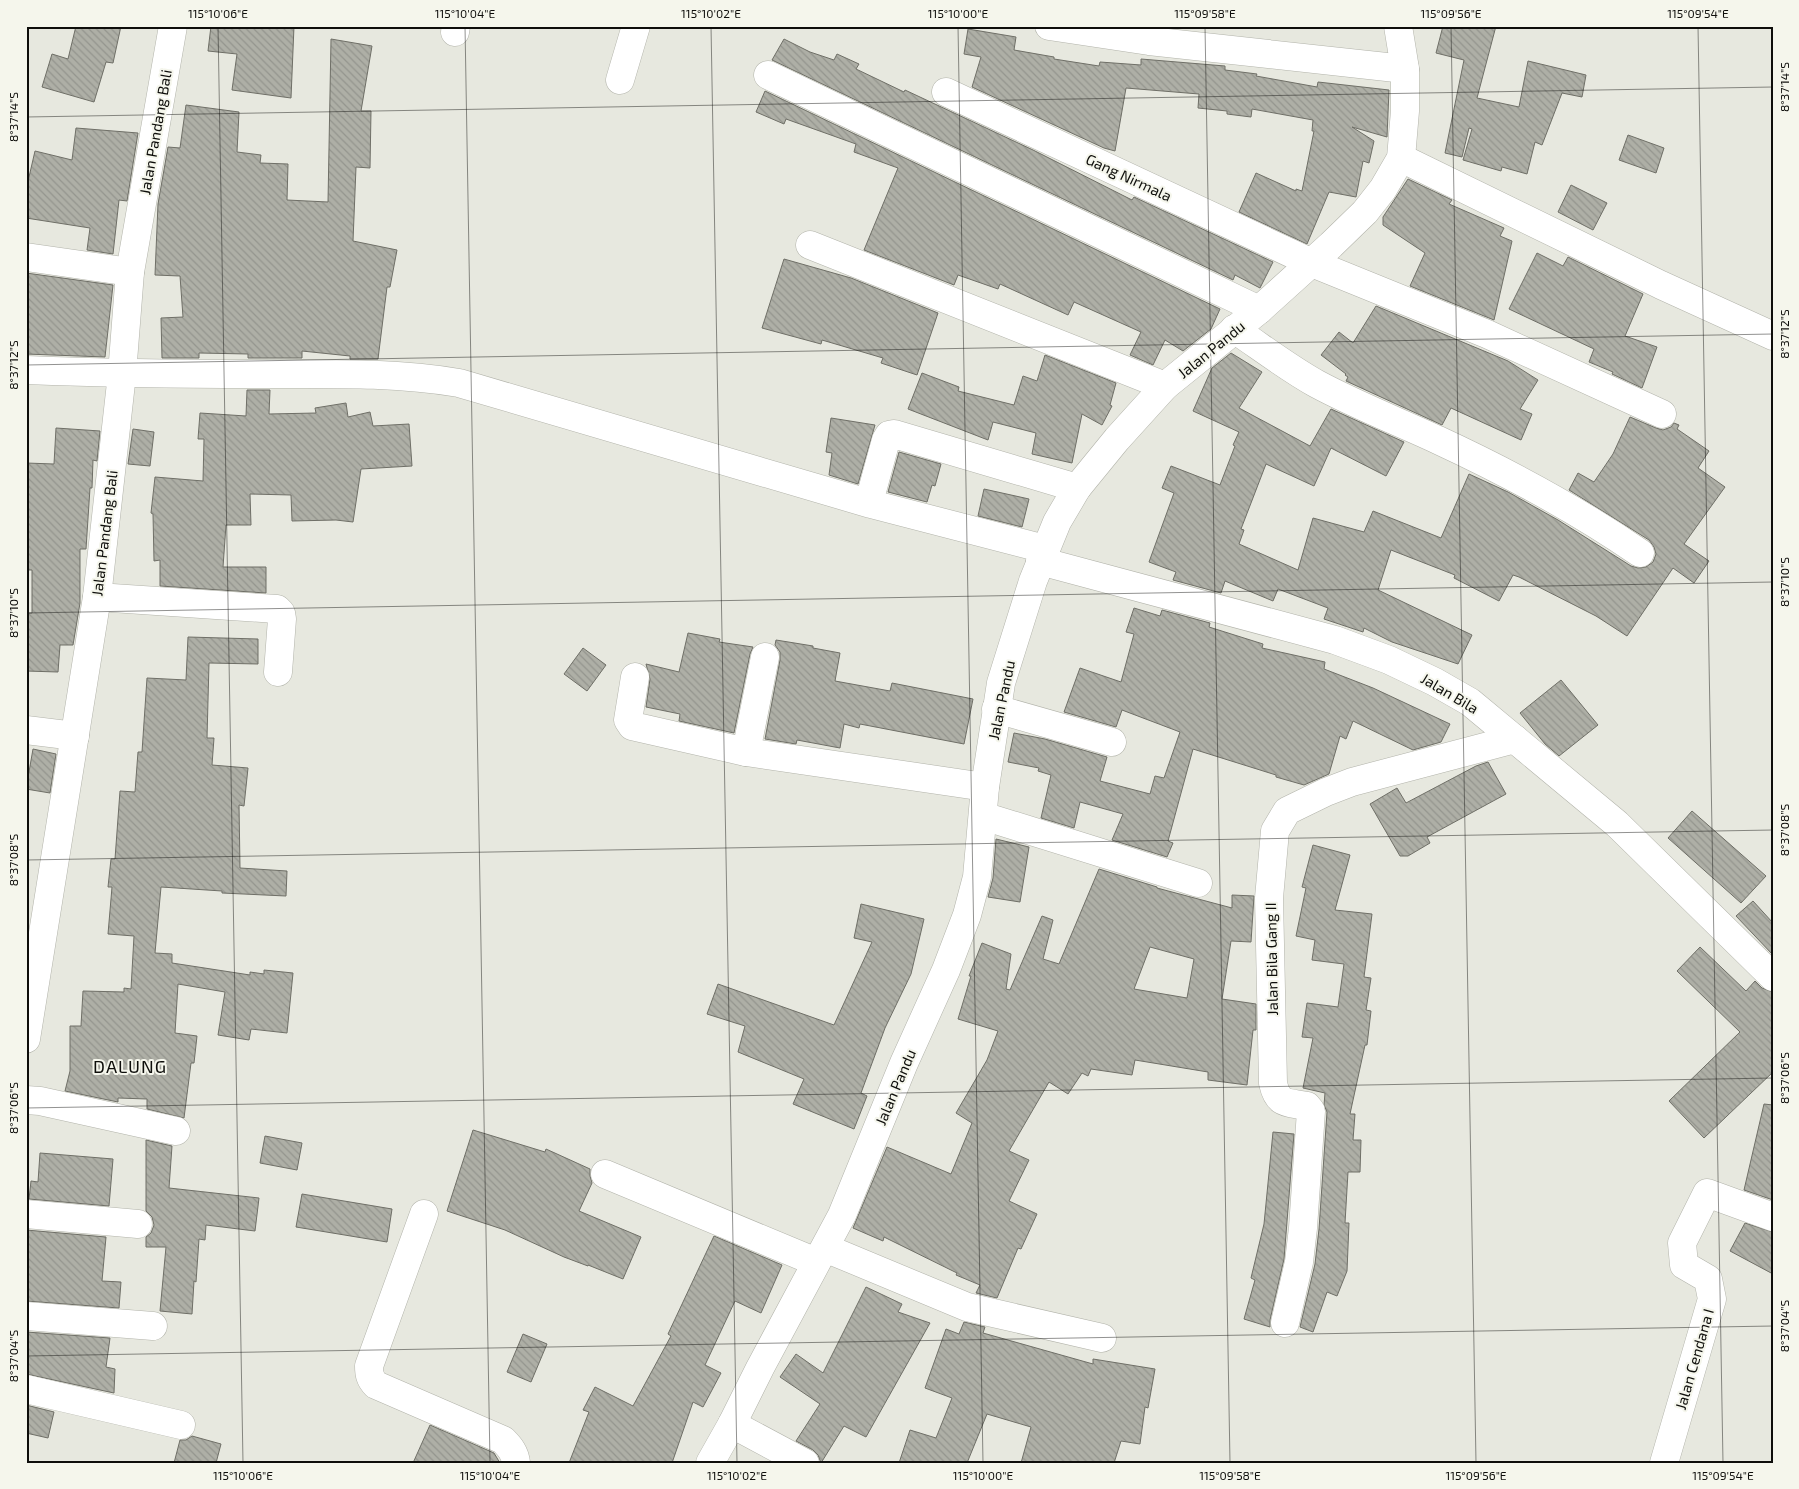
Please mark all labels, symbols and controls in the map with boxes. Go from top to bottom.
text: 115°10'06"E [188,6,248,20]
text: 115°10'04"E [435,6,495,20]
text: 115°10'02"E [681,6,741,20]
text: 115°10'00"E [928,6,988,20]
text: 115°09'58"E [1174,6,1236,20]
text: 115°09'56"E [1420,6,1482,20]
text: 115°09'54"E [1667,6,1729,20]
text: 8°37'14"S [1777,62,1791,112]
street label: Jalan Pandang Bali [135,68,175,196]
text: 8°37'14"S [6,92,20,142]
street label: Gang Nirmala [1083,149,1175,205]
text: 8°37'12"S [1777,309,1791,359]
street label: Jalan Pandu [1174,317,1248,381]
text: 8°37'12"S [6,340,20,390]
street label: Jalan Pandang Bali [87,469,121,597]
text: 8°37'10"S [1777,557,1791,607]
text: 8°37'10"S [6,588,20,638]
street label: Jalan Pandu [984,659,1018,741]
street label: Jalan Bila [1418,669,1482,717]
text: 8°37'08"S [1777,804,1791,856]
text: 8°37'08"S [6,834,20,886]
street label: Jalan Bila Gang II [1261,902,1281,1016]
street label: Jalan Pandu [871,1046,919,1128]
text: 8°37'06"S [1777,1052,1791,1104]
district label: DALUNG [93,1055,167,1077]
text: 8°37'06"S [6,1082,20,1134]
text: 8°37'04"S [1777,1299,1791,1352]
street label: Jalan Cendana I [1671,1306,1717,1412]
text: 8°37'04"S [6,1329,20,1382]
text: 115°10'06"E [213,1468,273,1482]
text: 115°10'04"E [460,1468,520,1482]
text: 115°10'02"E [707,1468,767,1482]
text: 115°10'00"E [953,1468,1013,1482]
text: 115°09'58"E [1199,1468,1261,1482]
text: 115°09'56"E [1445,1468,1507,1482]
text: 115°09'54"E [1692,1468,1754,1482]

